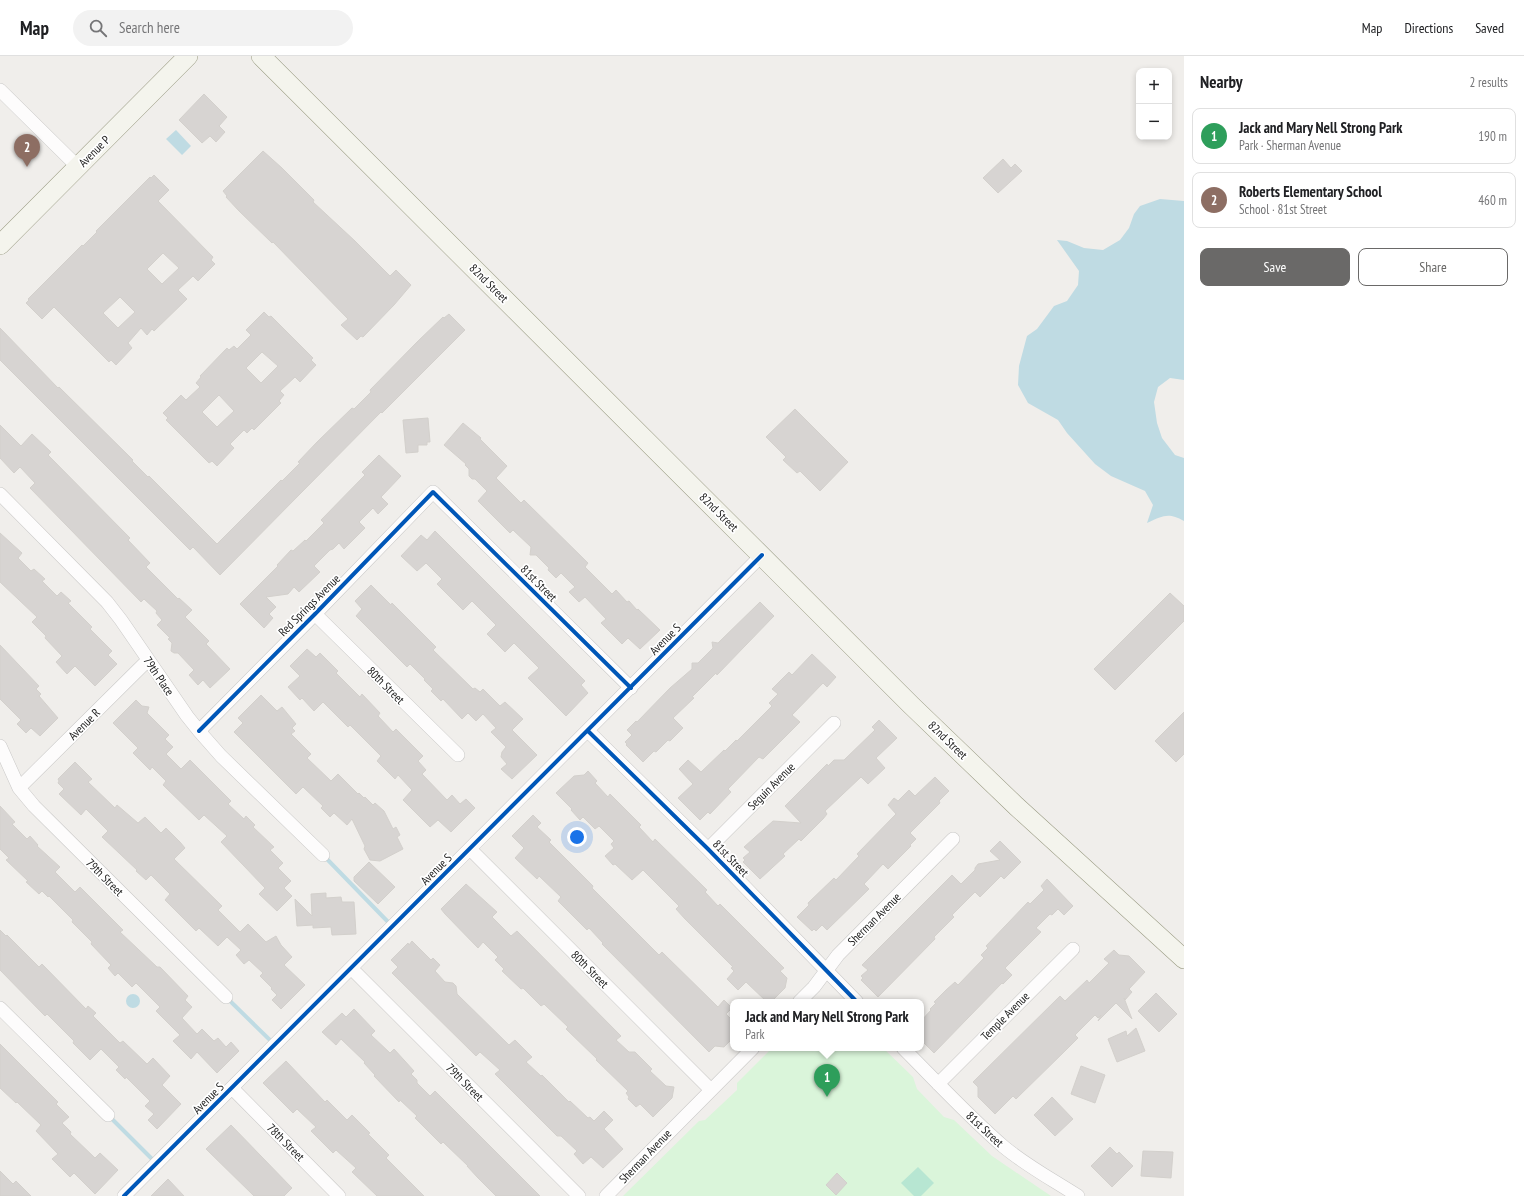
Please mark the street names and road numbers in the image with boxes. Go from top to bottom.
street label: Avenue P [75,132,113,170]
street label: 82nd Street [466,260,512,306]
street label: 82nd Street [696,489,742,535]
street label: 81st Street [518,562,561,605]
street label: Red Springs Avenue [275,571,343,639]
street label: Avenue S [646,620,684,658]
street label: 79th Place [140,654,178,698]
street label: 80th Street [364,663,408,707]
street label: Avenue R [65,705,103,743]
street label: 82nd Street [925,718,971,763]
street label: Seguin Avenue [744,759,798,813]
street label: 81st Street [710,836,753,880]
street label: Avenue S [417,850,455,888]
street label: 79th Street [83,855,127,899]
street label: Sherman Avenue [844,889,904,949]
street label: 80th Street [568,947,612,991]
street label: Temple Avenue [978,989,1032,1043]
street label: 79th Street [443,1060,487,1104]
street label: Avenue S [189,1079,227,1117]
street label: 81st Street [963,1108,1007,1150]
street label: 78th Street [264,1120,308,1164]
street label: Sherman Avenue [616,1126,674,1186]

